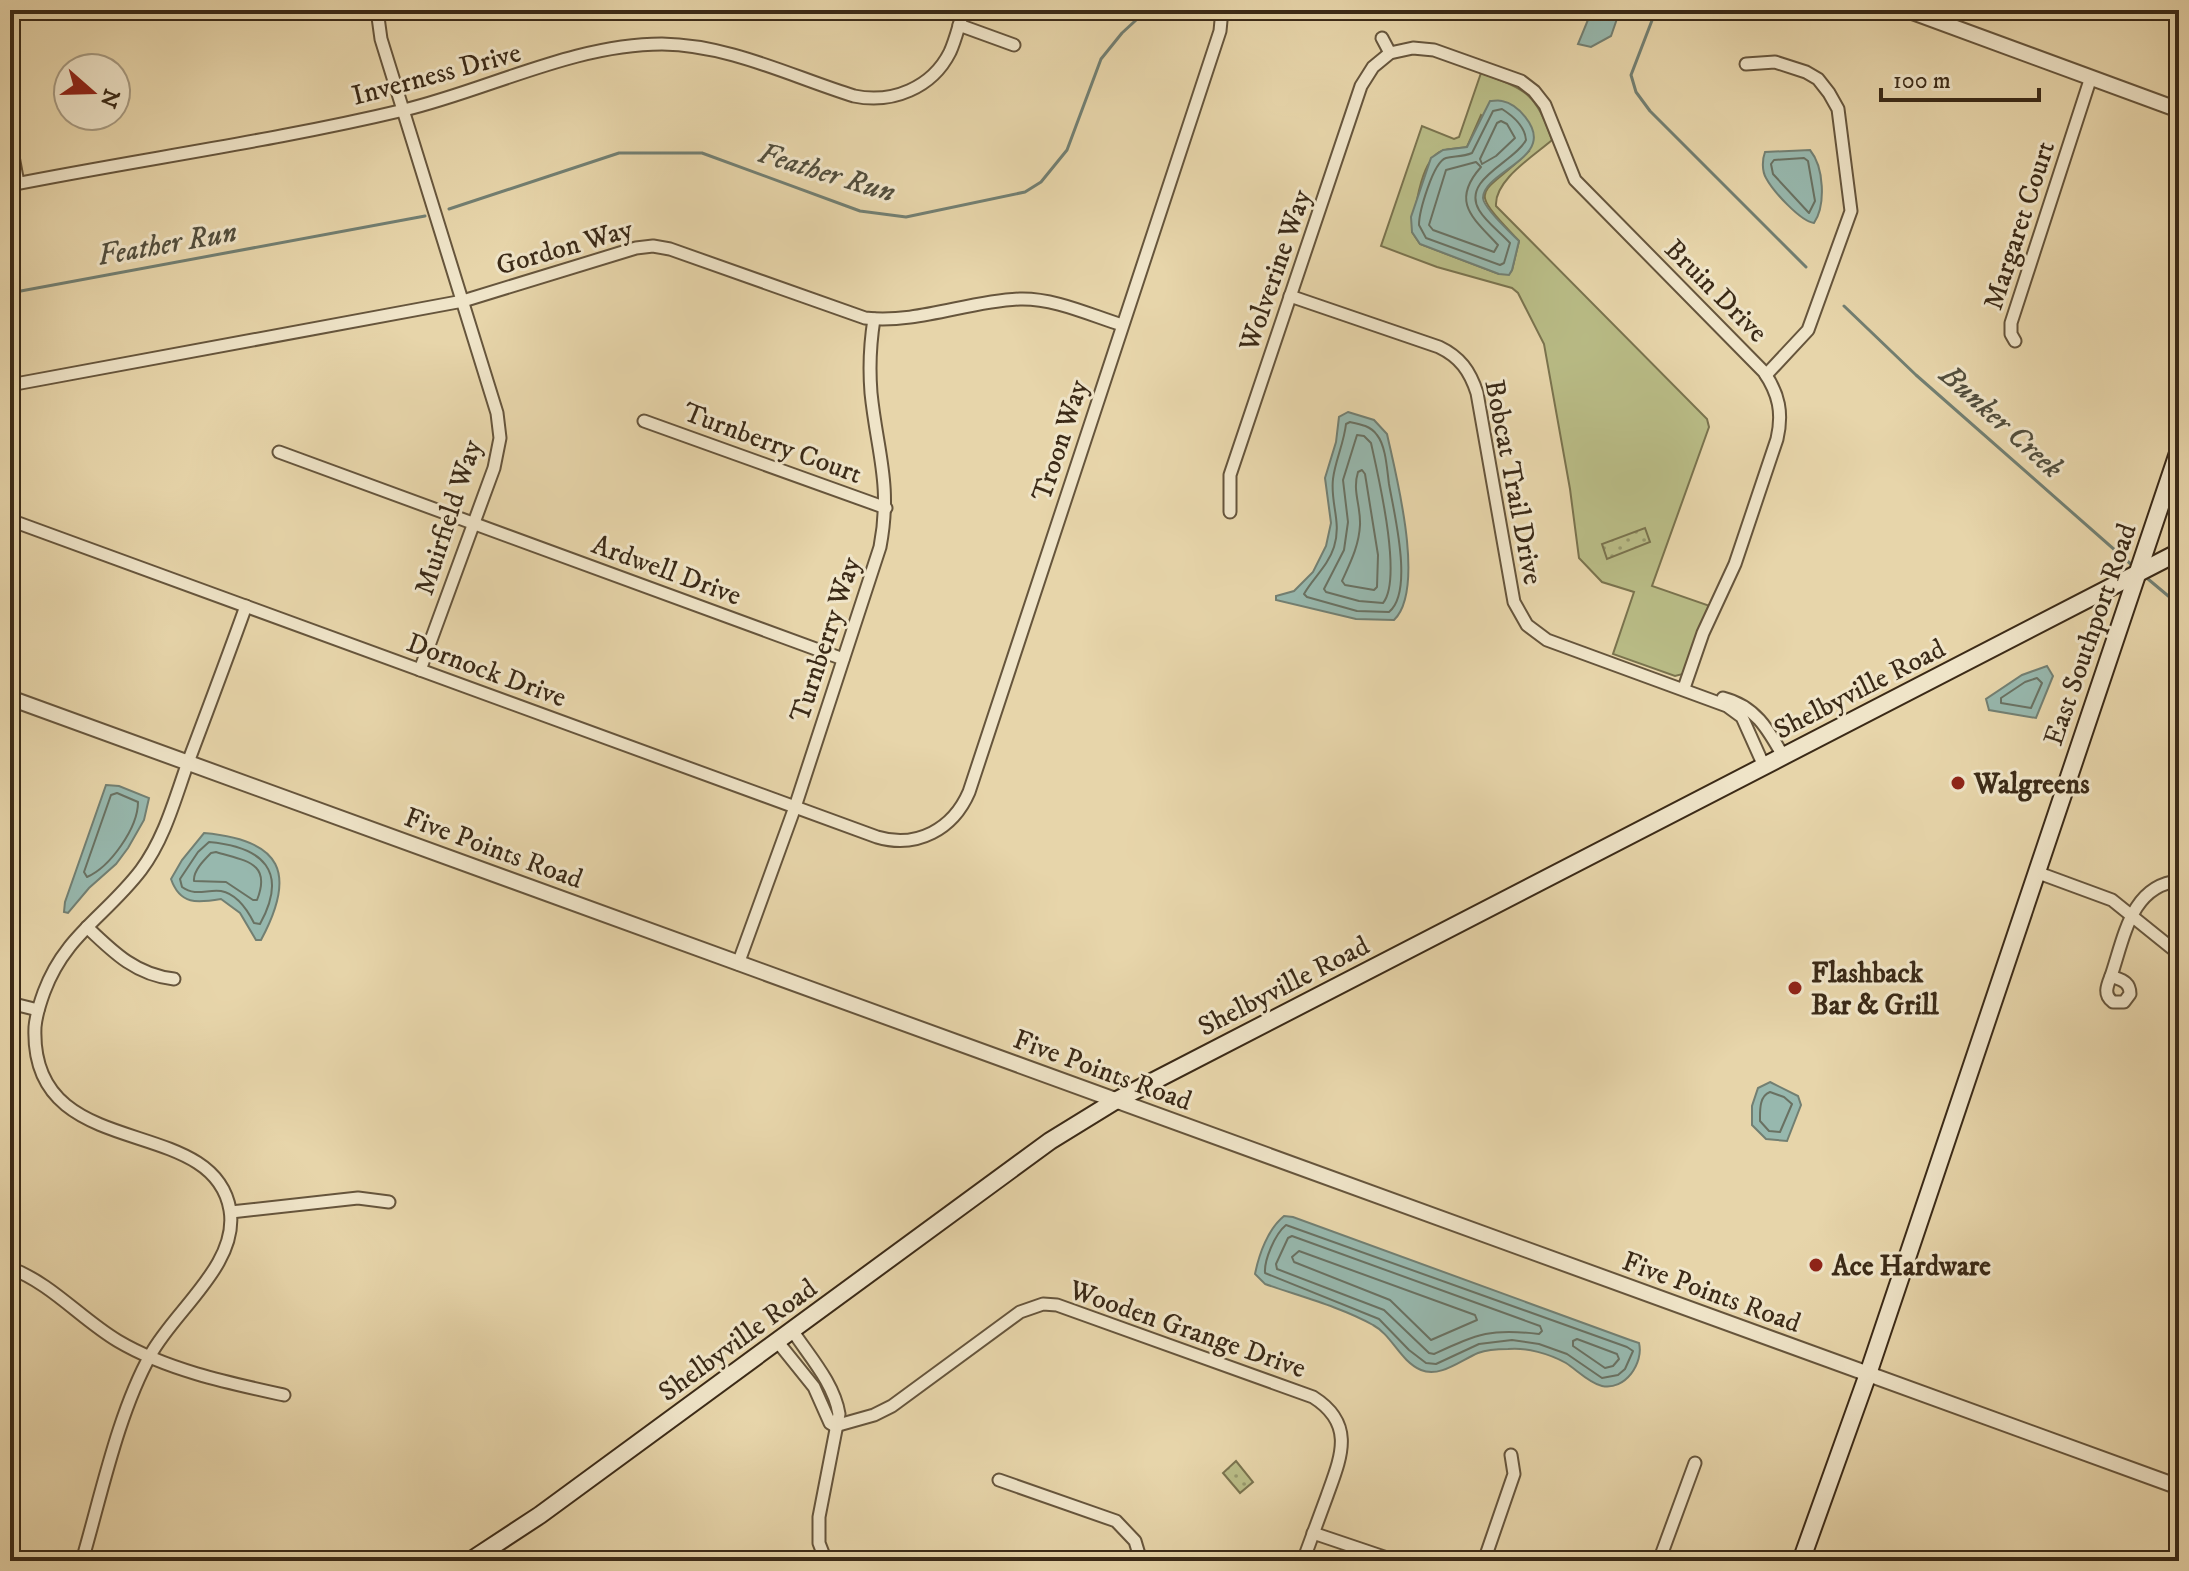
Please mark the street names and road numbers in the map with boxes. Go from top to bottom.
street label: Inverness Drive [348,35,525,114]
street label: Margaret Court [1976,137,2063,314]
street label: Wolverine Way [1231,184,1320,357]
street label: Gordon Way [492,211,638,284]
street label: Bruin Drive [1657,232,1775,350]
street label: Troon Way [1024,375,1097,506]
street label: Bobcat Trail Drive [1477,377,1551,588]
street label: Turnberry Court [678,395,867,492]
street label: Muirfield Way [407,435,490,599]
street label: East Southport Road [2036,519,2145,750]
street label: Ardwell Drive [587,527,746,614]
street label: Turnberry Way [782,552,869,726]
street label: Dornock Drive [402,625,571,715]
street label: Shelbyville Road [1768,631,1951,747]
street label: Five Points Road [399,800,588,897]
street label: Shelbyville Road [1192,928,1375,1044]
street label: Five Points Road [1008,1022,1197,1119]
street label: Five Points Road [1617,1244,1806,1341]
street label: Shelbyville Road [652,1271,824,1409]
street label: Wooden Grange Drive [1064,1272,1310,1386]

